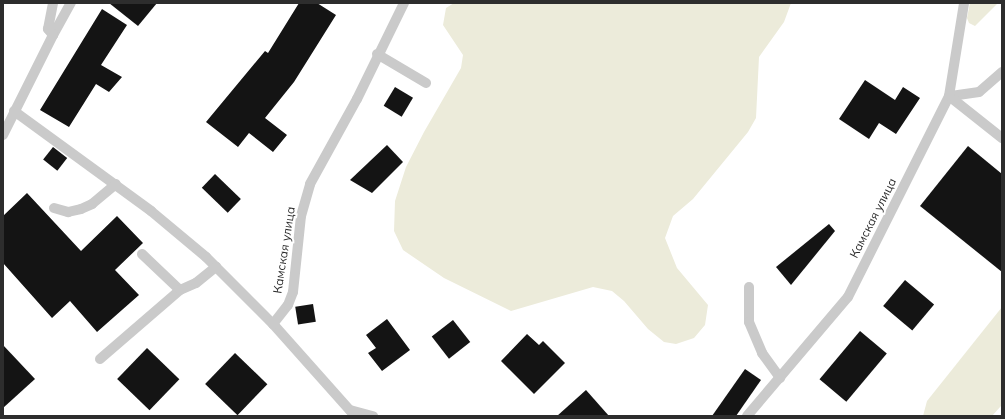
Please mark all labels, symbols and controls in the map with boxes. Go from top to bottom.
street label: Камская улица [847,176,899,260]
street label: Камская улица [270,206,298,294]

